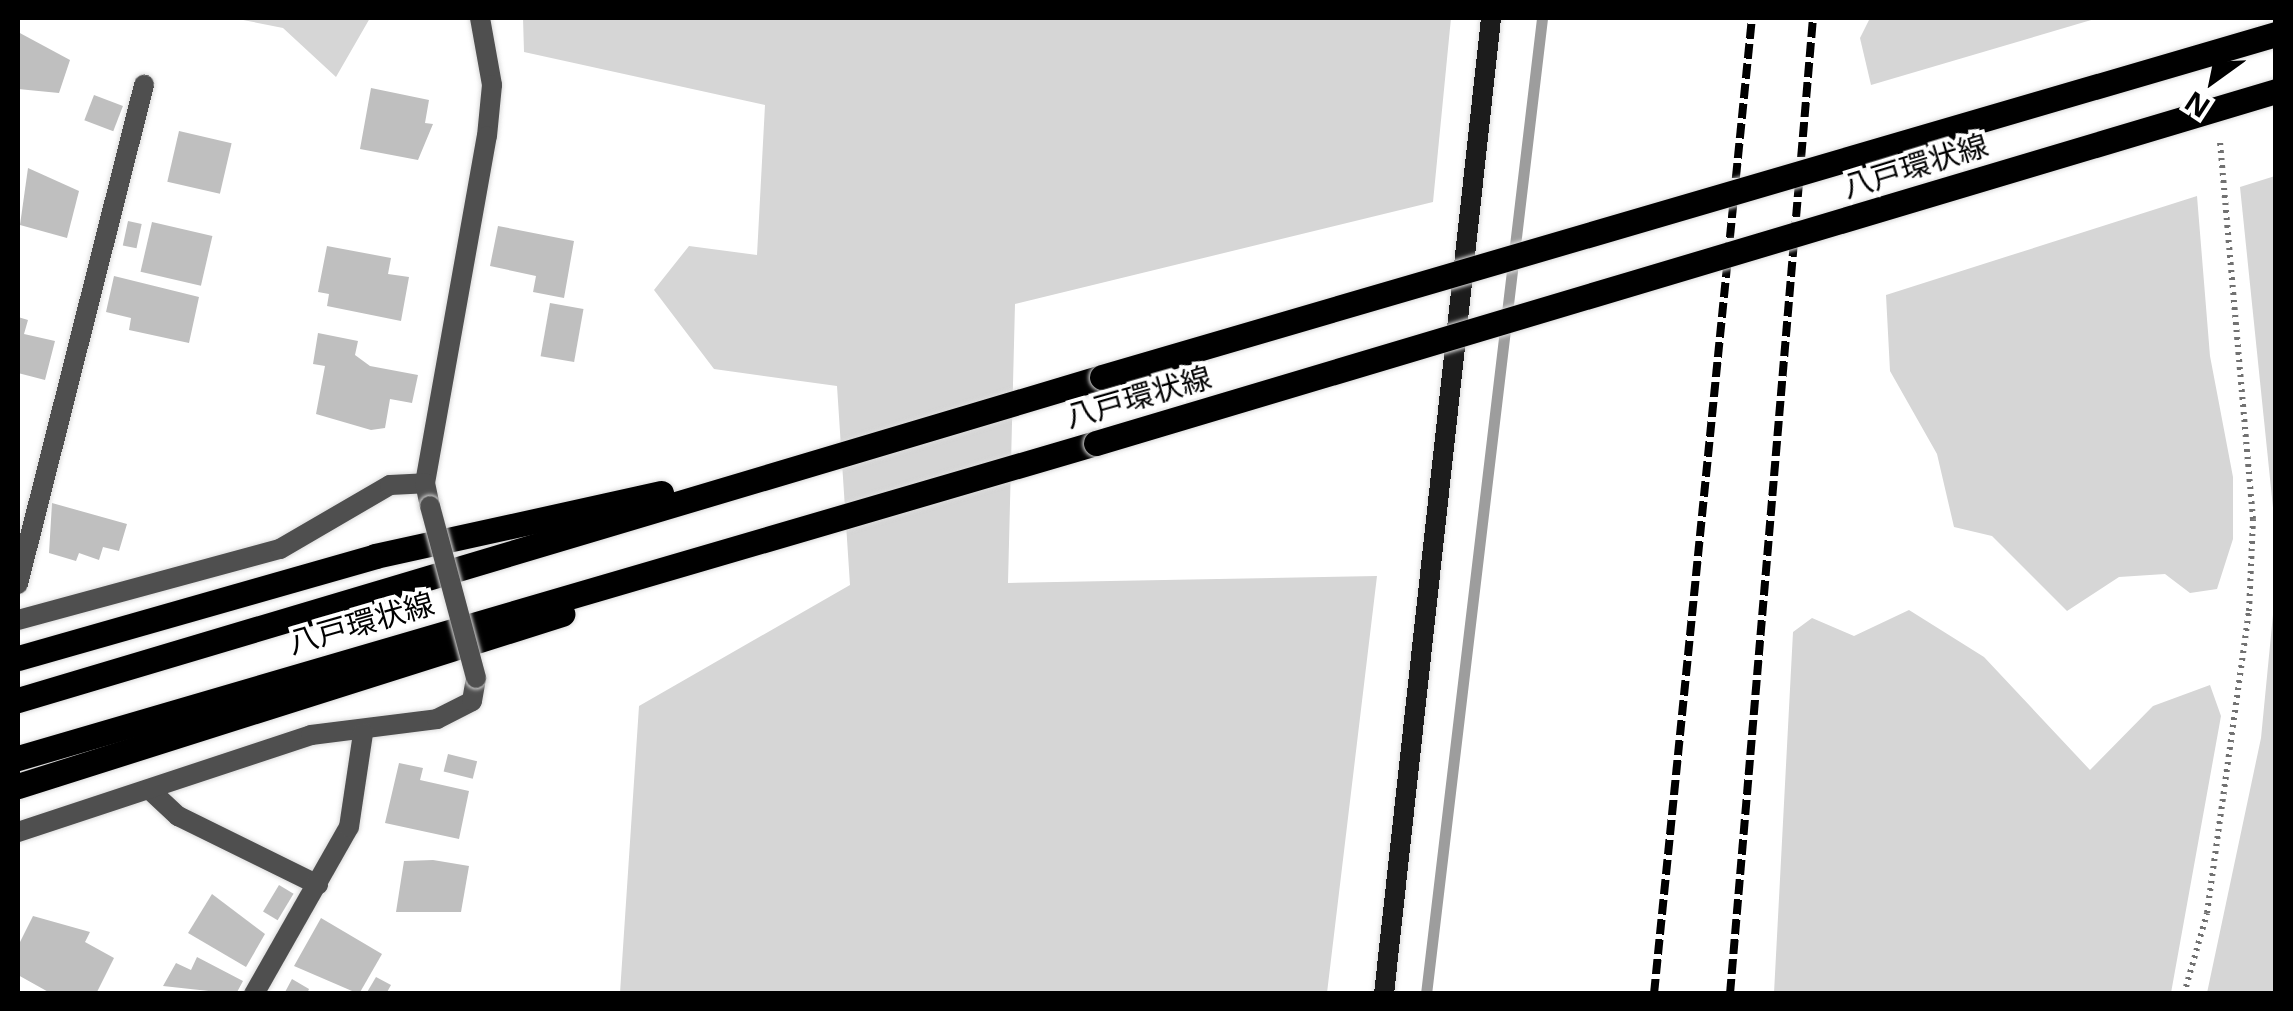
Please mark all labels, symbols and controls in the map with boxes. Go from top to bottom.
north arrow [2163,30,2263,130]
text: N [2177,83,2217,127]
street label: 八戸環状線 [1838,127,1992,205]
street label: 八戸環状線 [1061,359,1215,435]
street label: 八戸環状線 [284,585,438,661]

